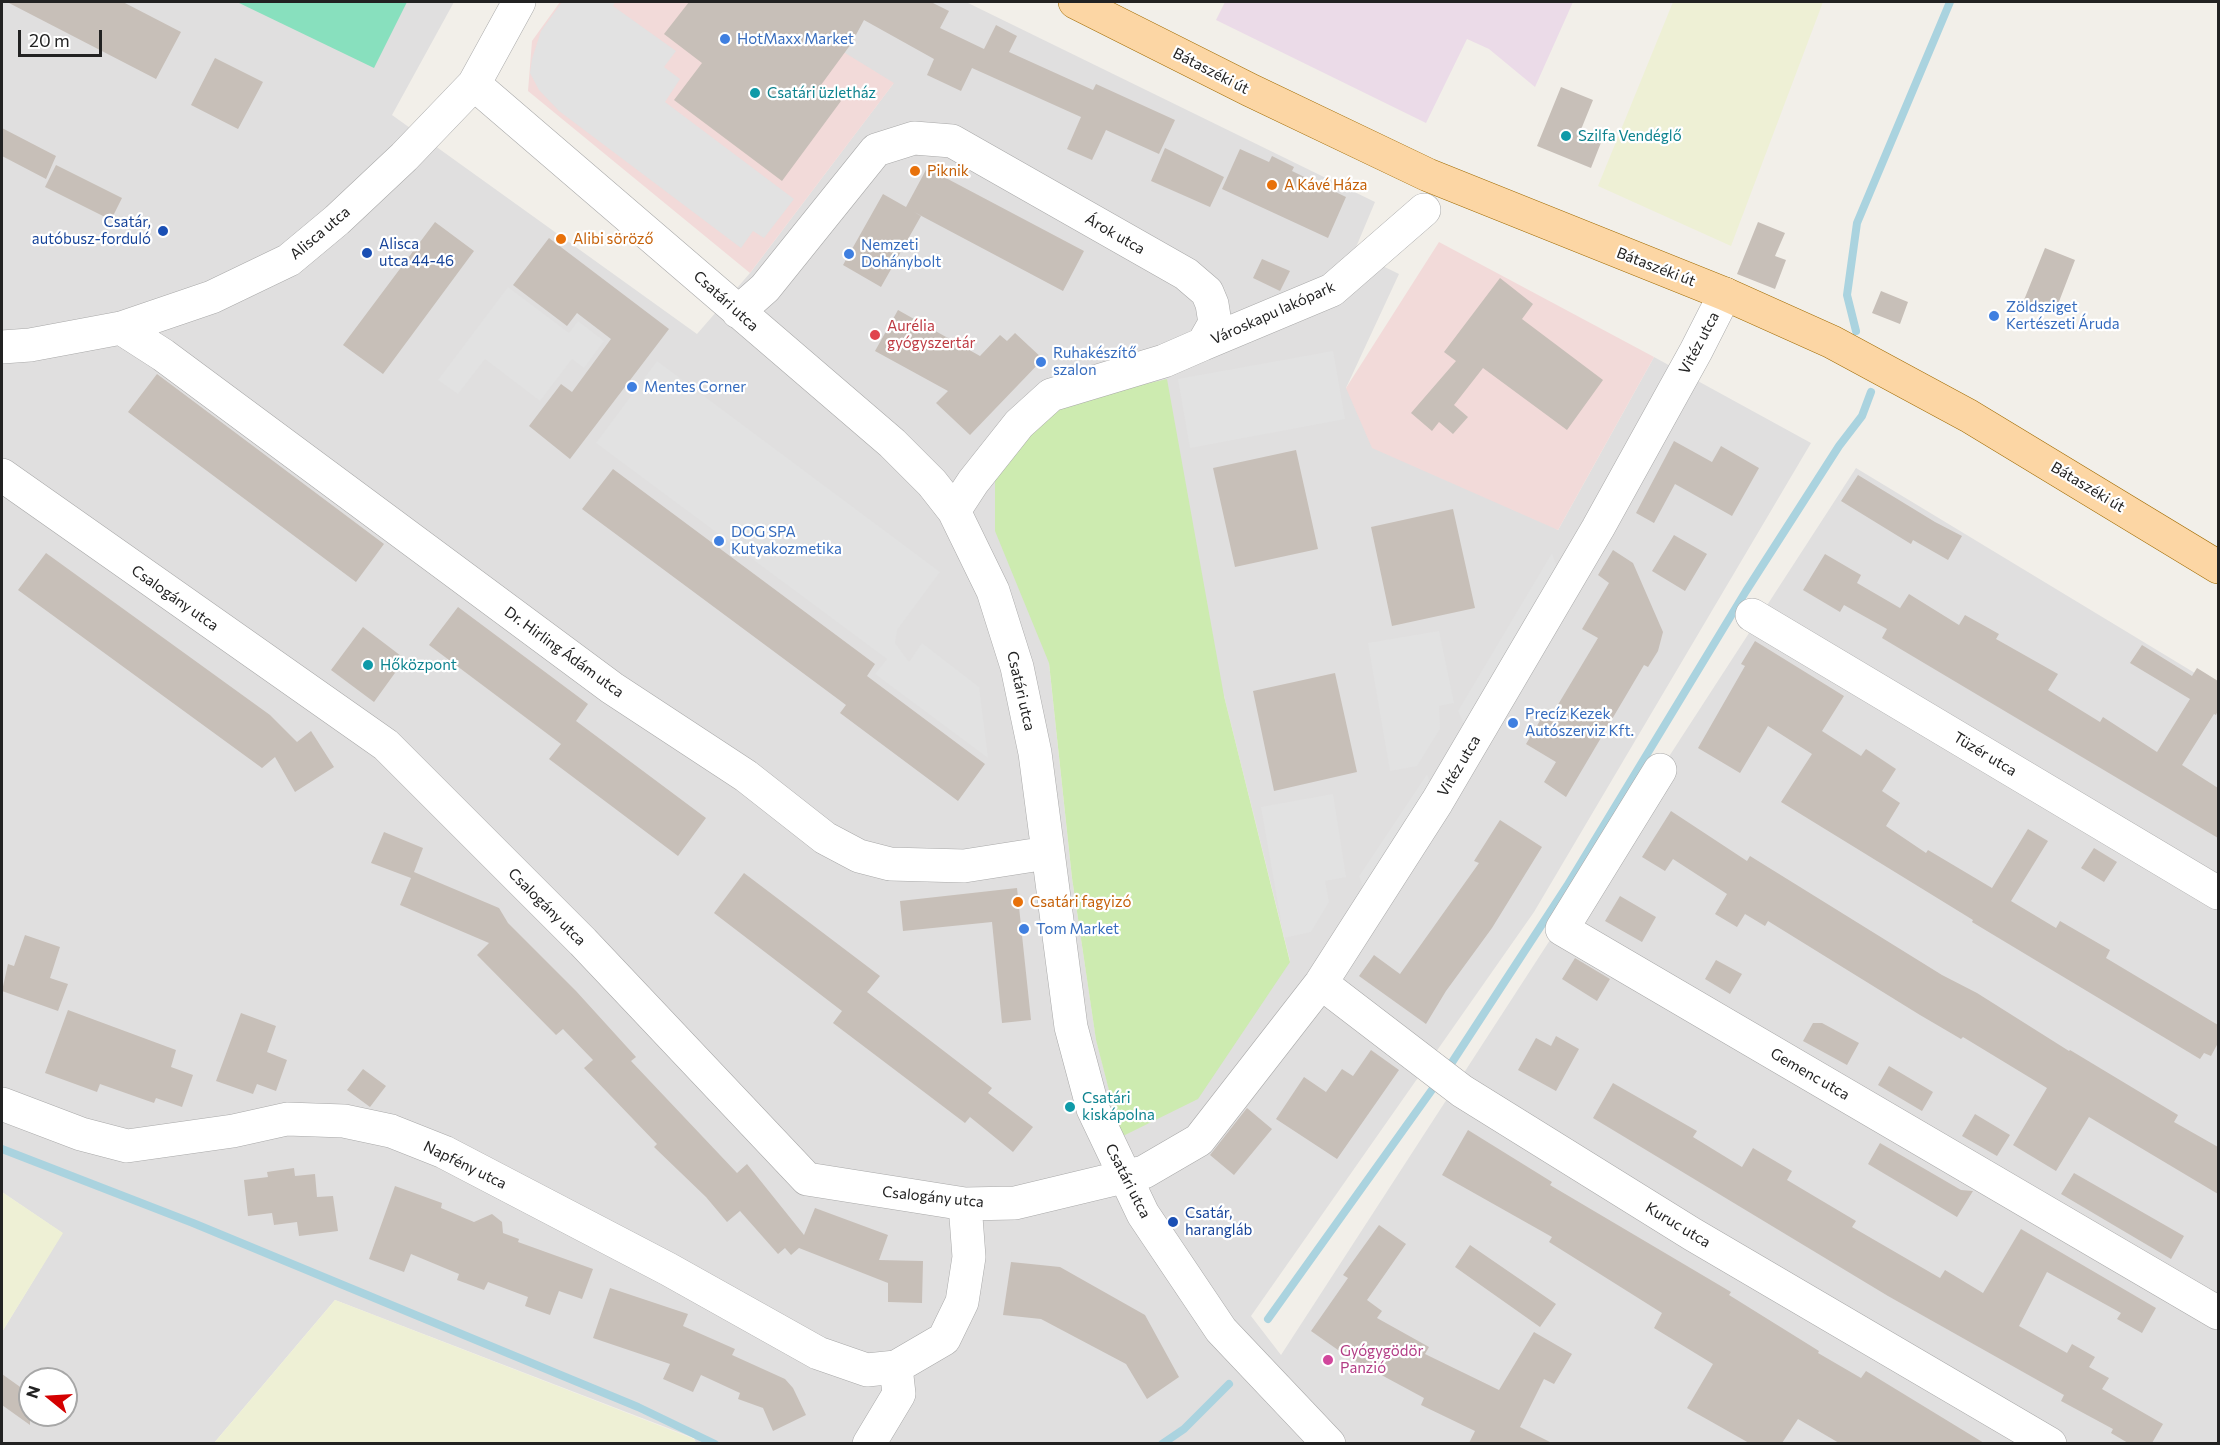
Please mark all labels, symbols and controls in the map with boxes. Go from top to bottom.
scale bar [21,18,105,56]
text: 20 m [29,29,70,51]
place label: HotMaxx Market [737,30,854,48]
marker: HotMaxx Market [718,32,732,46]
street label: Bátaszéki út [1170,44,1252,98]
place label: Csatári üzletház [767,84,876,102]
marker: Csatári üzletház [748,86,762,100]
place label: Szilfa Vendéglő [1578,127,1682,145]
marker: Szilfa Vendéglő [1559,129,1573,143]
place label: Piknik [927,162,969,180]
marker: Piknik [908,164,922,178]
place label: A Kávé Háza [1284,176,1367,194]
marker: A Kávé Háza [1265,178,1279,192]
street label: Alisca utca [286,203,354,263]
street label: Árok utca [1082,210,1148,258]
place label: Csatár, autóbusz-forduló [32,213,151,248]
marker: Csatár, autóbusz-forduló [156,224,170,238]
place label: Alibi söröző [573,230,653,248]
marker: Alibi söröző [554,232,568,246]
place label: Alisca utca 44-46 [379,235,454,270]
place label: Nemzeti Dohánybolt [861,236,941,271]
street label: Bátaszéki út [1614,244,1698,290]
marker: Alisca utca 44-46 [360,246,374,260]
marker: Nemzeti Dohánybolt [842,247,856,261]
street label: Csatári utca [690,267,762,335]
street label: Városkapu lakópark [1208,278,1338,348]
place label: Zöldsziget Kertészeti Áruda [2006,298,2120,333]
street label: Vitéz utca [1675,309,1723,377]
marker: Zöldsziget Kertészeti Áruda [1987,309,2001,323]
place label: Aurélia gyógyszertár [887,317,975,352]
marker: Aurélia gyógyszertár [868,328,882,342]
place label: Ruhakészítő szalon [1053,344,1137,379]
marker: Ruhakészítő szalon [1034,355,1048,369]
place label: Mentes Corner [644,378,746,396]
marker: Mentes Corner [625,380,639,394]
street label: Bátaszéki út [2048,458,2128,516]
place label: DOG SPA Kutyakozmetika [731,523,842,558]
marker: DOG SPA Kutyakozmetika [712,534,726,548]
street label: Csalogány utca [128,561,222,635]
street label: Dr. Hirling Ádám utca [501,603,627,701]
street label: Csatári utca [1003,649,1039,733]
place label: Hőközpont [380,656,457,674]
marker: Hőközpont [361,658,375,672]
place label: Precíz Kezek Autószerviz Kft. [1525,705,1634,740]
marker: Precíz Kezek Autószerviz Kft. [1506,716,1520,730]
street label: Tüzér utca [1950,728,2020,780]
street label: Vitéz utca [1434,732,1484,800]
street label: Csalogány utca [504,864,590,950]
place label: Csatári fagyizó [1030,893,1131,911]
marker: Csatári fagyizó [1011,895,1025,909]
place label: Tom Market [1036,920,1119,938]
marker: Tom Market [1017,922,1031,936]
street label: Gemenc utca [1767,1044,1853,1104]
place label: Csatári kiskápolna [1082,1089,1155,1124]
marker: Csatári kiskápolna [1063,1100,1077,1114]
street label: Napfény utca [421,1137,509,1193]
street label: Csatári utca [1102,1141,1154,1221]
street label: Csalogány utca [881,1183,985,1211]
street label: Kuruc utca [1642,1199,1714,1251]
place label: Csatár, harangláb [1185,1204,1252,1239]
marker: Csatár, harangláb [1166,1215,1180,1229]
place label: Gyógygödör Panzió [1340,1342,1423,1377]
marker: Gyógygödör Panzió [1321,1353,1335,1367]
north arrow [18,1367,78,1427]
text: N [21,1383,43,1401]

